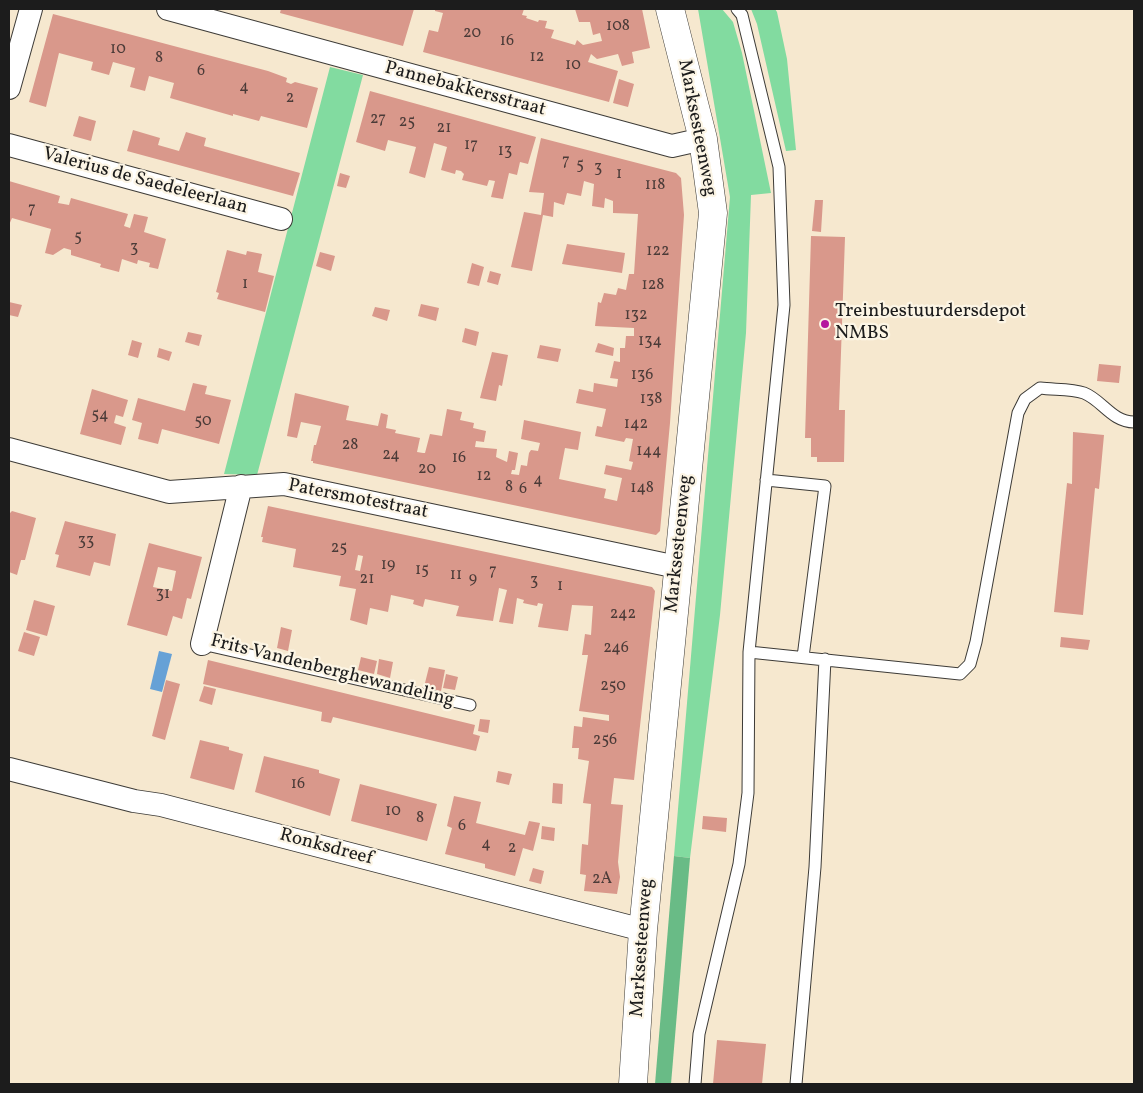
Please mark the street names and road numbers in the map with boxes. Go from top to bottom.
street label: Pannebakkersstraat [382,58,548,122]
street label: Marksesteenweg [672,58,720,198]
street label: Valerius de Saedeleerlaan [40,144,250,220]
street label: Marksesteenweg [661,474,699,614]
street label: Patersmotestraat [286,475,430,525]
street label: Frits Vandenberghewandeling [208,631,456,713]
street label: Ronksdreef [277,825,375,871]
street label: Marksesteenweg [627,878,659,1018]

